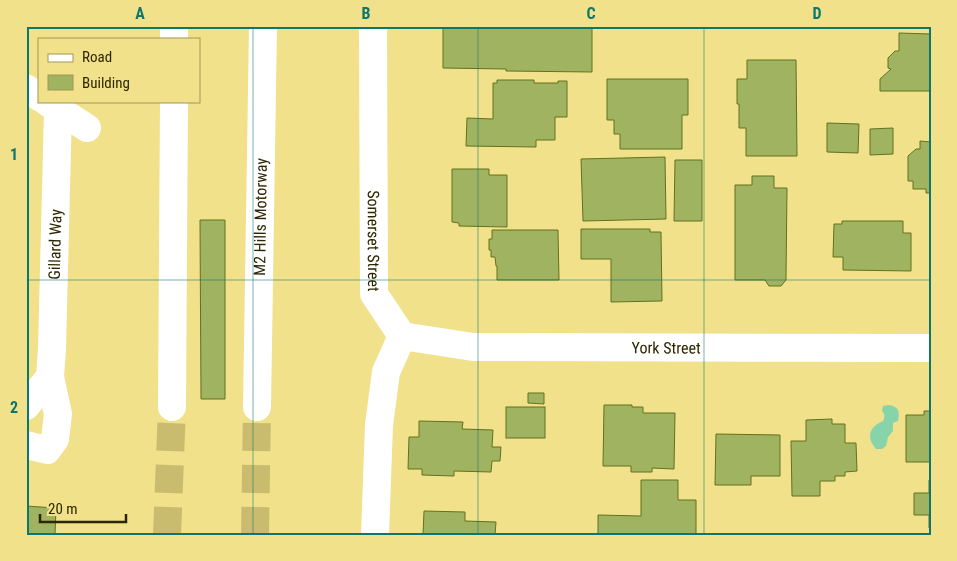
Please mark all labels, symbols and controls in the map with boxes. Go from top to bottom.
text: A [135,4,145,23]
text: B [362,4,371,23]
text: C [586,4,596,23]
text: D [812,4,822,23]
legend [38,38,200,102]
text: Road [82,48,112,66]
text: Building [82,74,130,92]
text: 1 [10,145,18,164]
street label: M2 Hills Motorway [250,158,270,276]
street label: Somerset Street [364,190,383,292]
street label: Gillard Way [44,208,65,280]
street label: York Street [632,338,701,357]
text: 2 [10,398,18,417]
scale bar [40,491,126,523]
text: 20 m [48,500,78,518]

